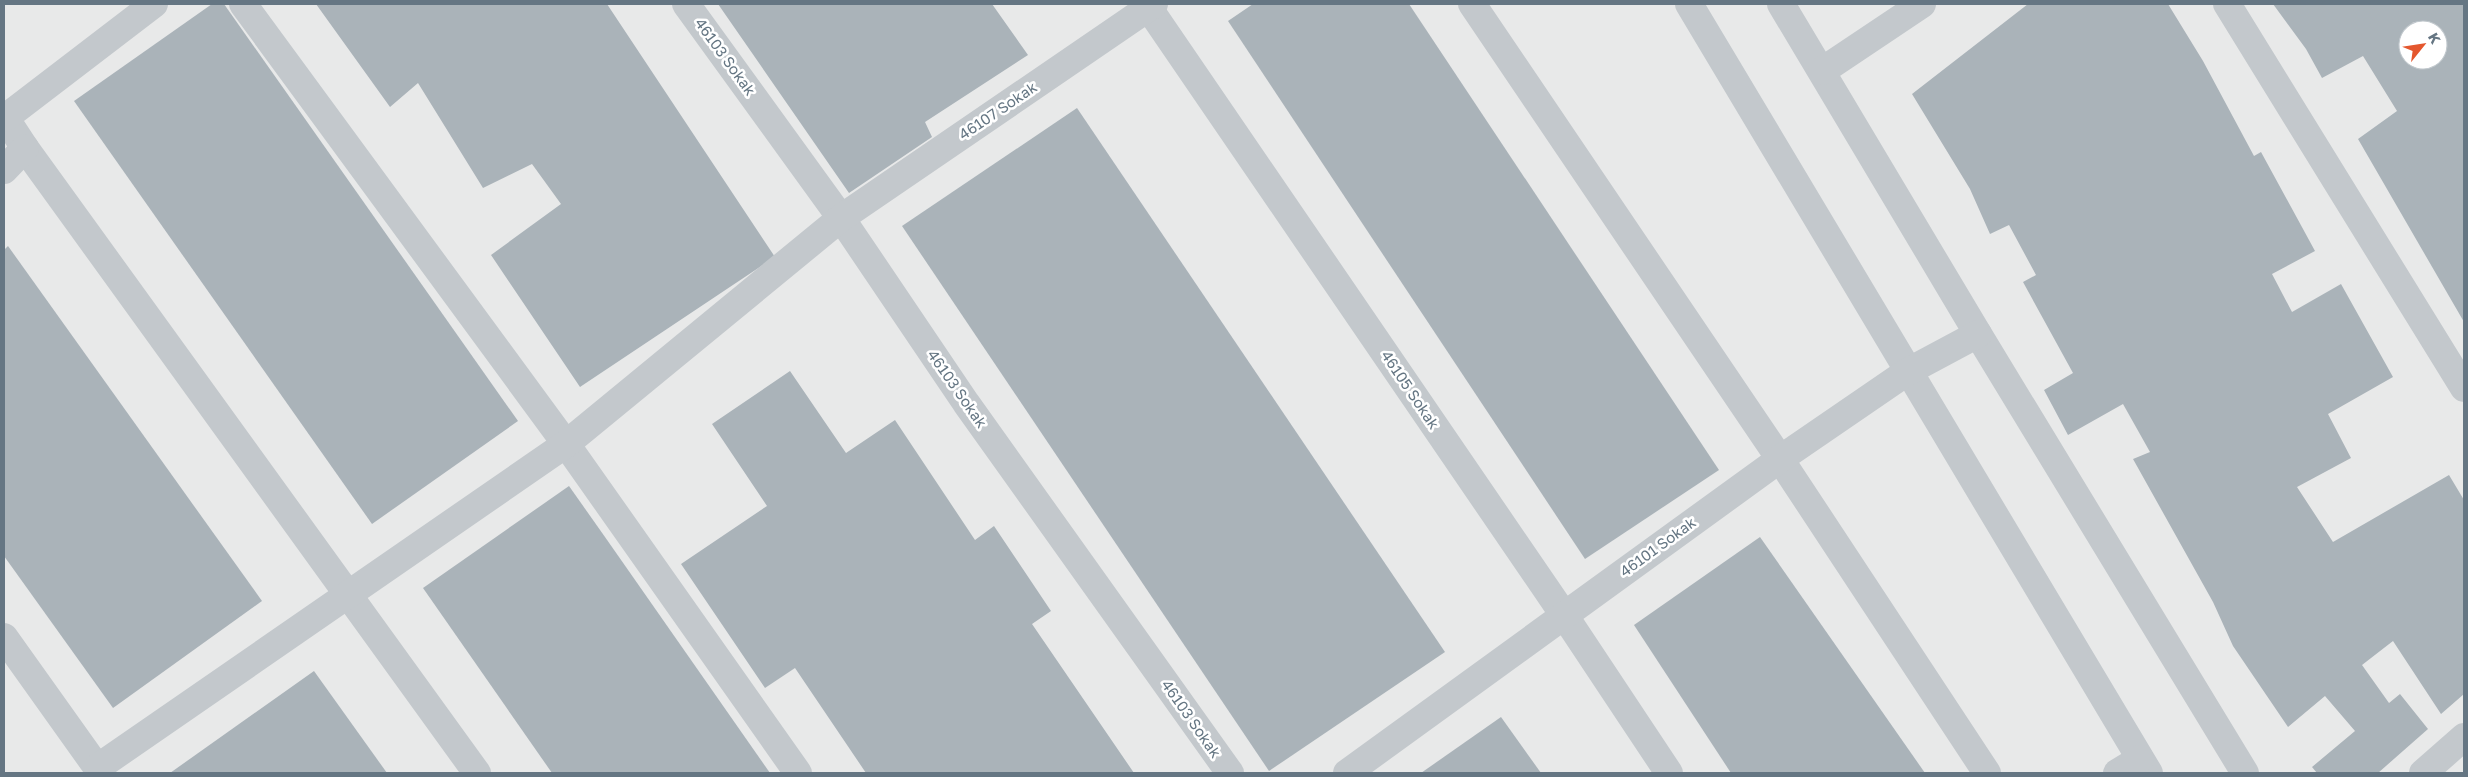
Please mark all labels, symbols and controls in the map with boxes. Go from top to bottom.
street label: 46103 Sokak [692,14,760,99]
north arrow [2398,20,2448,70]
text: K [2425,30,2445,47]
street label: 46107 Sokak [955,77,1040,143]
street label: 46103 Sokak [924,346,992,431]
street label: 46105 Sokak [1378,347,1444,433]
street label: 46101 Sokak [1616,512,1699,580]
street label: 46103 Sokak [1158,676,1226,761]

